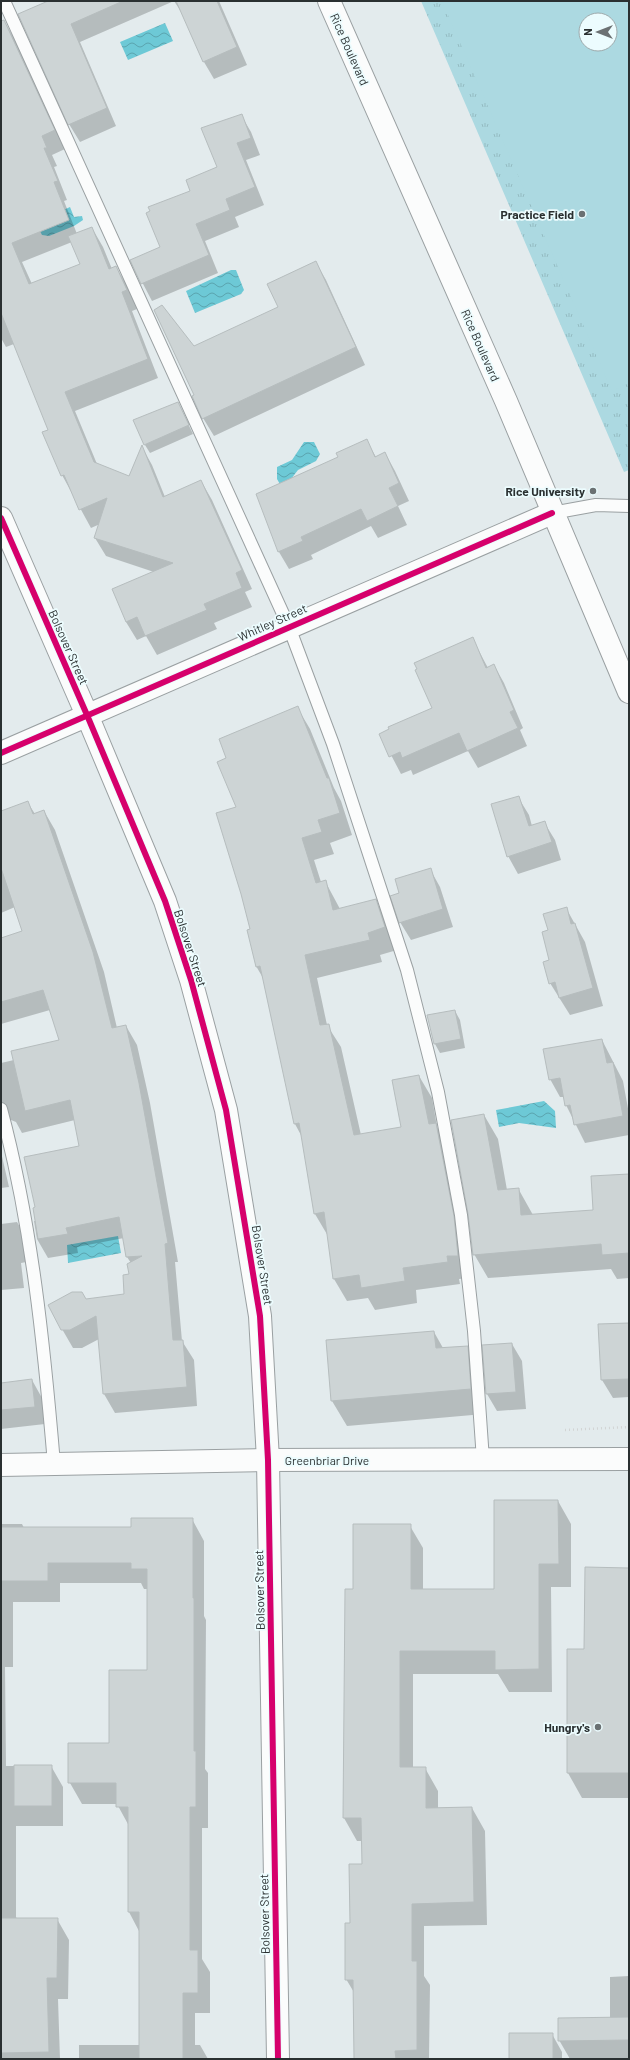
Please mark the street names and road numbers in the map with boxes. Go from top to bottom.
street label: Rice Boulevard [328,11,372,87]
street label: Rice Boulevard [459,307,503,383]
street label: Whitley Street [235,601,309,643]
street label: Bolsover Street [46,607,92,687]
street label: Bolsover Street [172,908,210,988]
street label: Bolsover Street [250,1224,276,1306]
street label: Greenbriar Drive [285,1453,369,1467]
street label: Bolsover Street [251,1550,267,1630]
street label: Bolsover Street [256,1874,272,1954]

